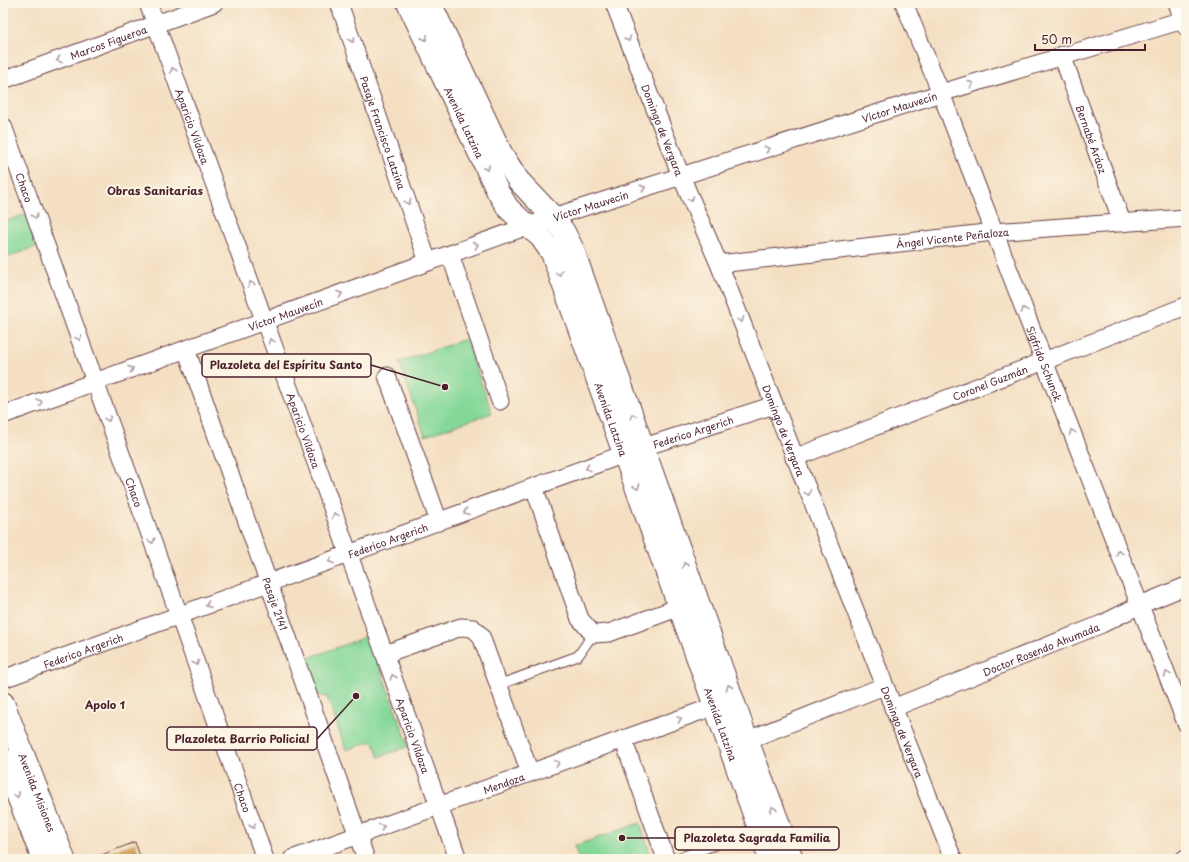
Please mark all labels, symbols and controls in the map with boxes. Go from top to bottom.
street label: Marcos Figueroa [68,20,149,62]
scale bar [1035,26,1145,52]
text: 50 m [1041,30,1072,48]
one-way arrow [420,34,428,42]
one-way arrow [347,36,356,43]
one-way arrow [624,36,632,43]
one-way arrow [56,55,63,63]
one-way arrow [169,67,177,74]
street label: Pasaje Francisco Latzina [357,74,410,192]
one-way arrow [967,80,974,89]
street label: Domingo de Vergara [639,82,688,179]
street label: Avenida Latzina [441,84,488,161]
street label: Aparicio Vildoza [172,86,214,166]
street label: Víctor Mauvecín [860,87,939,125]
street label: Bernabé Aráoz [1073,102,1111,175]
one-way arrow [764,145,771,153]
one-way arrow [482,164,490,172]
street label: Chaco [13,170,37,204]
district label: Obras Sanitarias [107,182,203,199]
one-way arrow [640,184,647,193]
street label: Víctor Mauvecín [551,186,630,224]
one-way arrow [686,195,694,203]
one-way arrow [403,199,412,206]
one-way arrow [30,212,39,219]
street label: Ángel Vicente Peñaloza [895,223,1010,251]
one-way arrow [472,241,479,249]
one-way arrow [555,269,563,276]
one-way arrow [247,281,255,288]
one-way arrow [337,290,344,298]
street label: Víctor Mauvecín [246,293,325,334]
one-way arrow [1021,307,1029,314]
one-way arrow [736,316,744,323]
street label: Sigfrido Schunck [1024,323,1067,403]
one-way arrow [74,334,82,341]
one-way arrow [268,337,276,344]
callout: Plazoleta del Espíritu Santo [202,354,371,377]
text: Plazoleta del Espíritu Santo [210,356,363,373]
street label: Coronel Guzmán [950,361,1030,403]
one-way arrow [128,365,135,374]
street label: Avenida Latzina [592,380,632,459]
street label: Domingo de Vergara [760,382,809,479]
street label: Aparicio Vildoza [284,390,325,471]
one-way arrow [36,398,43,407]
street label: Federico Argerich [651,411,735,451]
one-way arrow [629,412,637,419]
one-way arrow [103,415,111,422]
one-way arrow [1068,428,1076,435]
one-way arrow [585,463,592,471]
street label: Chaco [123,475,147,509]
one-way arrow [632,484,640,491]
one-way arrow [804,489,812,496]
one-way arrow [463,507,470,516]
one-way arrow [331,512,339,519]
street label: Federico Argerich [346,518,430,561]
one-way arrow [147,537,156,544]
one-way arrow [1116,549,1124,556]
one-way arrow [327,556,334,564]
one-way arrow [682,561,690,568]
street label: Pasaje 2141 [260,575,292,632]
one-way arrow [205,600,212,609]
street label: Doctor Rosendo Ahumada [980,618,1102,679]
street label: Federico Argerich [41,629,125,671]
one-way arrow [191,660,200,667]
one-way arrow [1163,670,1171,677]
one-way arrow [389,674,398,681]
one-way arrow [725,684,733,691]
street label: Domingo de Vergara [878,684,928,780]
street label: Avenida Latzina [701,685,742,763]
street label: Aparicio Vildoza [393,695,434,776]
district label: Apolo 1 [84,696,125,713]
one-way arrow [675,715,682,723]
callout: Plazoleta Barrio Policial [167,727,317,750]
text: Plazoleta Barrio Policial [175,730,309,747]
street label: Avenida Misiones [16,751,60,834]
one-way arrow [553,759,560,768]
street label: Mendoza [481,768,527,797]
street label: Chaco [231,780,256,815]
one-way arrow [13,791,21,798]
one-way arrow [770,806,778,813]
one-way arrow [249,822,257,829]
one-way arrow [378,823,385,831]
callout: Plazoleta Sagrada Familia [675,827,839,850]
text: Plazoleta Sagrada Familia [683,829,831,846]

